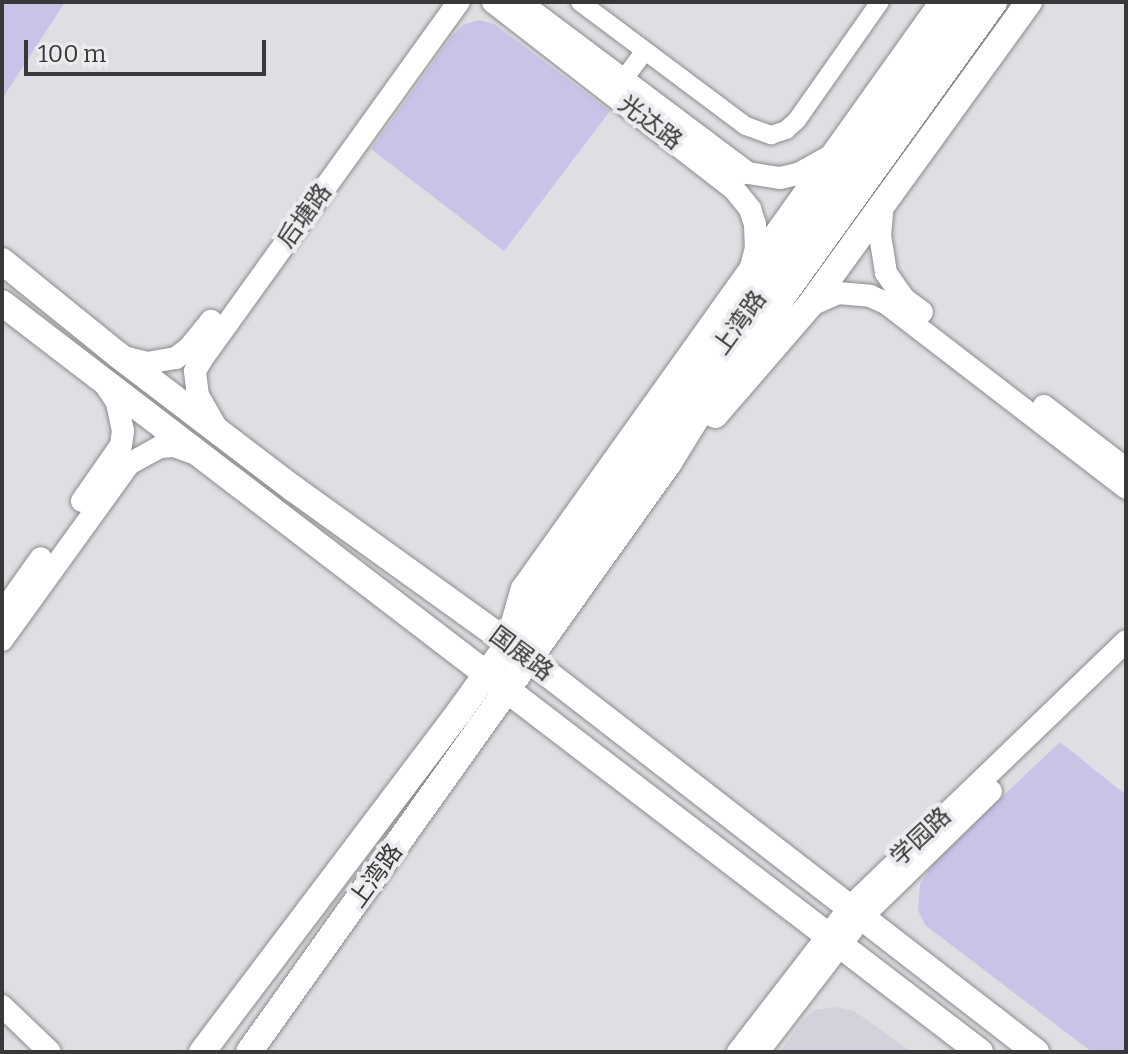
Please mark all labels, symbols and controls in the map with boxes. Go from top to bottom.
scale bar [28,24,270,74]
text: 100 m [38,40,106,68]
street label: 光达路 [613,90,687,156]
street label: 后塘路 [272,178,338,254]
street label: 上湾路 [707,285,773,361]
street label: 国展路 [484,621,558,687]
street label: 学园路 [885,802,957,872]
street label: 上湾路 [343,838,409,914]

